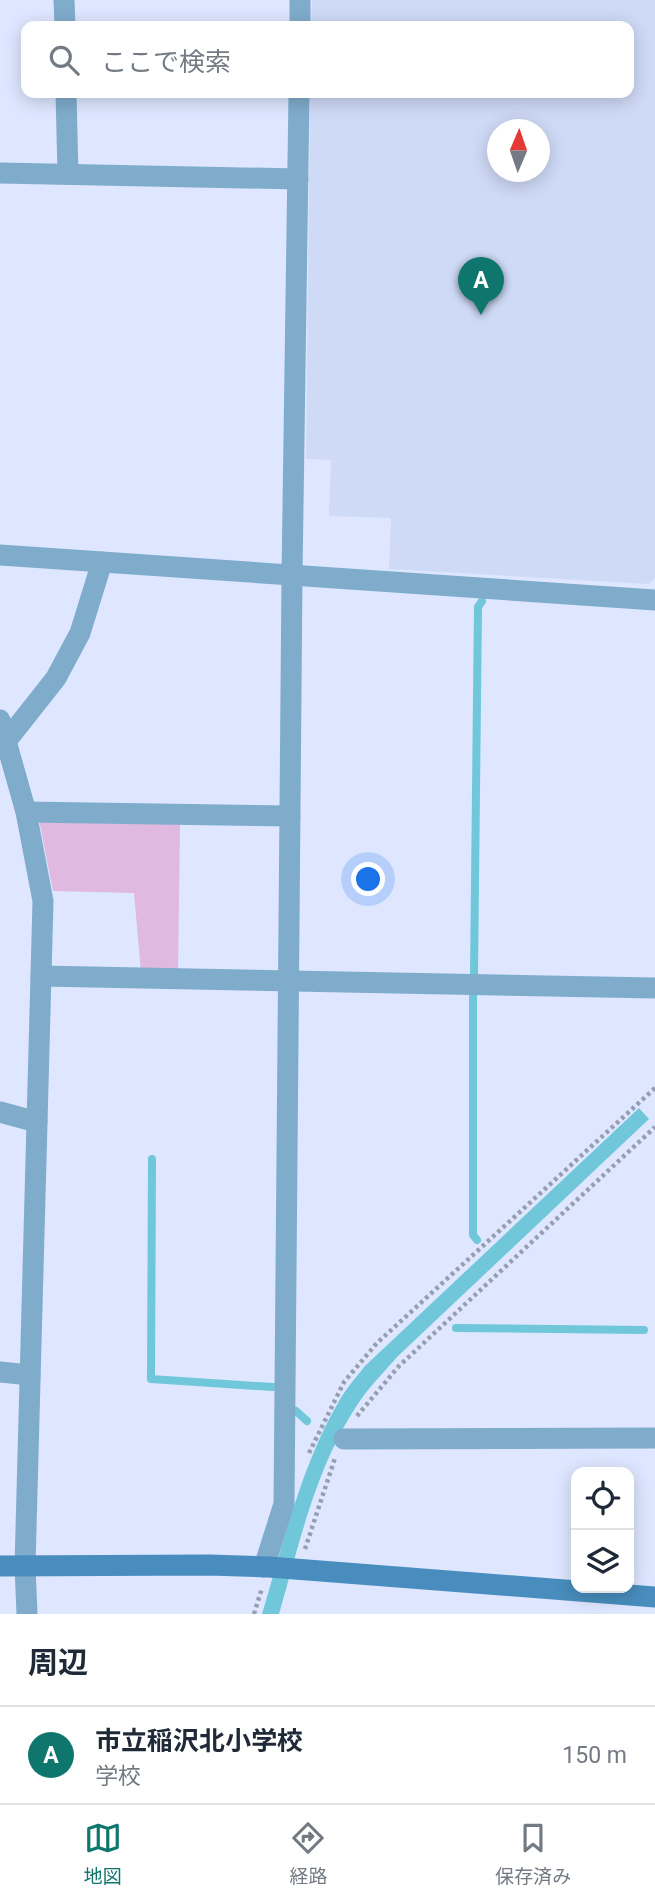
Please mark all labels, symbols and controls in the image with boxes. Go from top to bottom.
search box [21,21,634,98]
icon: search [45,41,83,79]
text: ここで検索 [101,47,231,77]
north arrow [487,119,550,182]
pin: A [458,257,504,315]
your location [351,862,385,896]
map controls [571,1467,634,1593]
button: locate [571,1467,634,1530]
button: layers [571,1530,634,1593]
text: 周辺 [28,1645,88,1680]
text: 市立稲沢北小学校 [95,1726,303,1756]
text: A [43,1742,59,1769]
text: 150 m [562,1742,627,1769]
text: 学校 [95,1763,141,1790]
tab: 地図 [84,1819,122,1888]
tab: 経路 [289,1819,327,1888]
tab: 保存済み [495,1819,571,1888]

